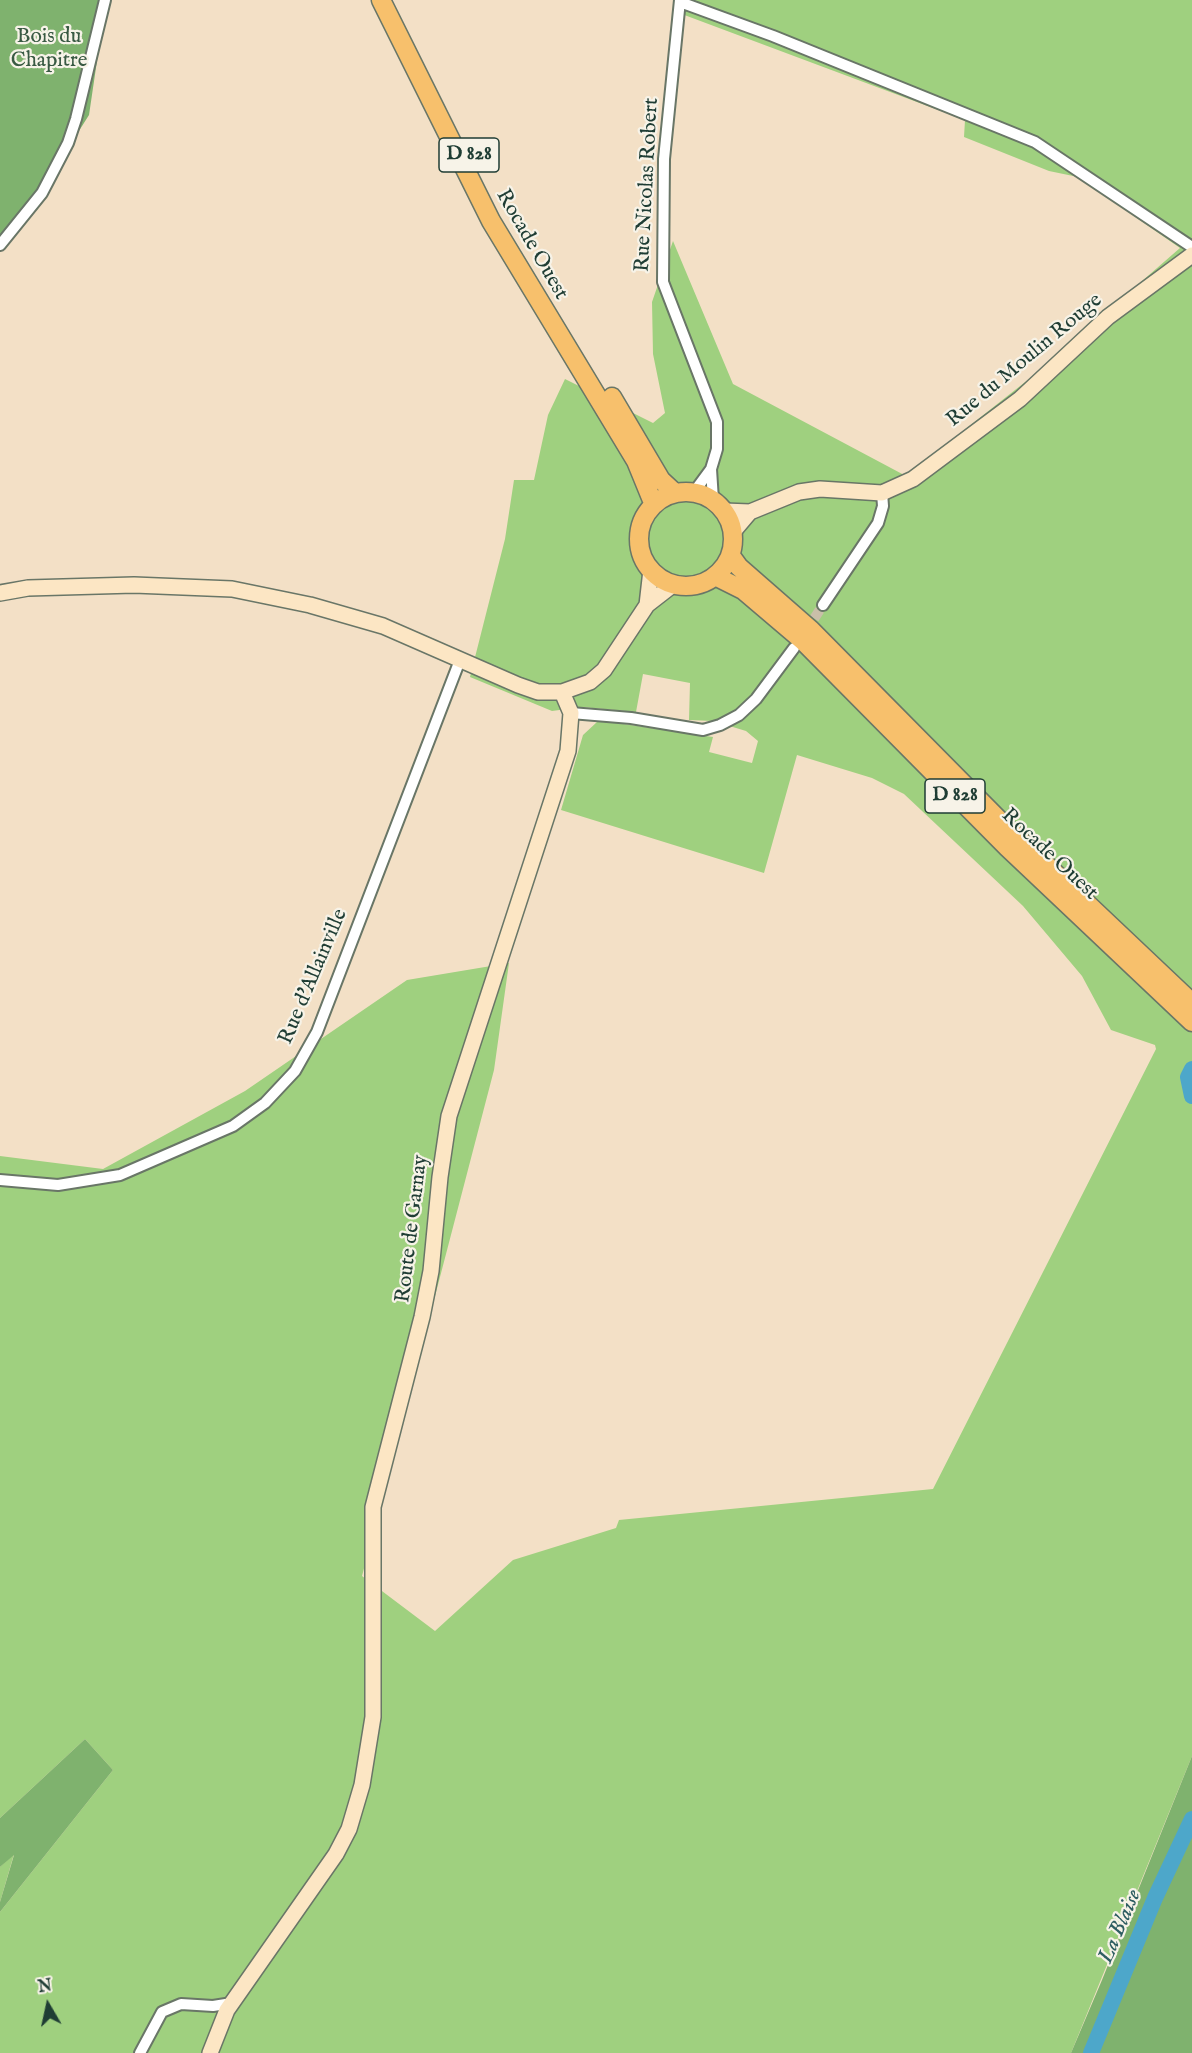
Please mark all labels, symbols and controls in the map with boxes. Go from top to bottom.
park label: Bois du Chapitre [11,25,87,75]
street label: Rue Nicolas Robert [631,97,665,273]
road number: D 828 [439,138,499,172]
street label: Rocade Ouest [489,185,573,305]
street label: Rue du Moulin Rouge [942,289,1108,433]
road number: D 828 [925,779,985,813]
street label: Rocade Ouest [995,804,1103,906]
street label: Rue d'Allainville [274,906,354,1048]
street label: Route de Garnay [391,1154,435,1304]
water label: La Blaise [1094,1886,1148,1968]
north arrow [18,1975,78,2035]
text: N [37,1976,54,1998]

